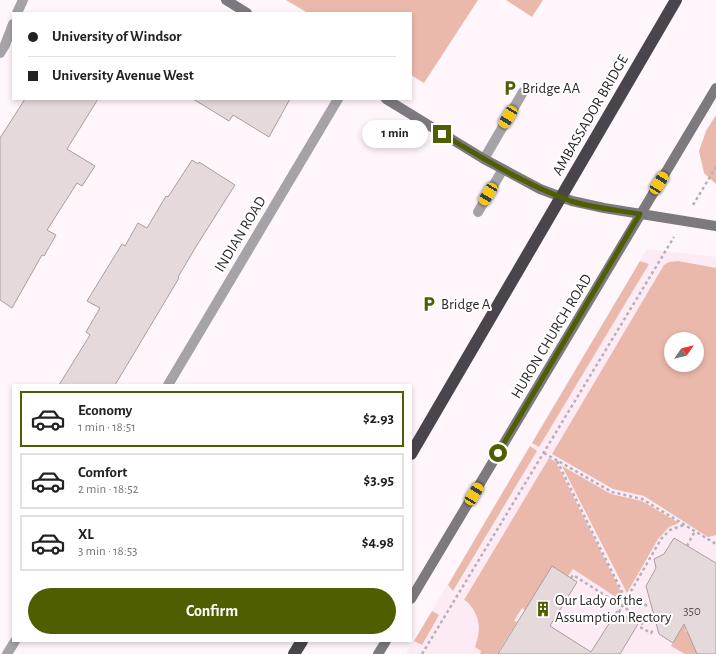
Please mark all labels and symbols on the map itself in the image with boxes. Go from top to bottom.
street label: AMBASSADOR BRIDGE [550,52,631,178]
parking icon: Bridge AA [501,79,519,97]
place label: Bridge AA [522,81,581,96]
car [497,104,519,130]
callout: 1 min [362,120,428,148]
route end [433,125,451,143]
car [648,170,670,196]
car [477,181,499,207]
street label: INDIAN ROAD [212,194,269,275]
street label: HURON CHURCH ROAD [508,271,595,401]
parking icon: Bridge A [420,295,438,313]
place label: Bridge A [441,297,491,312]
north arrow [664,332,704,372]
route start [489,444,507,462]
car [463,481,485,507]
place label: Our Lady of the Assumption Rectory [555,593,672,625]
building icon: Our Lady of the Assumption Rectory [534,600,552,618]
house number: 350 [683,605,701,618]

